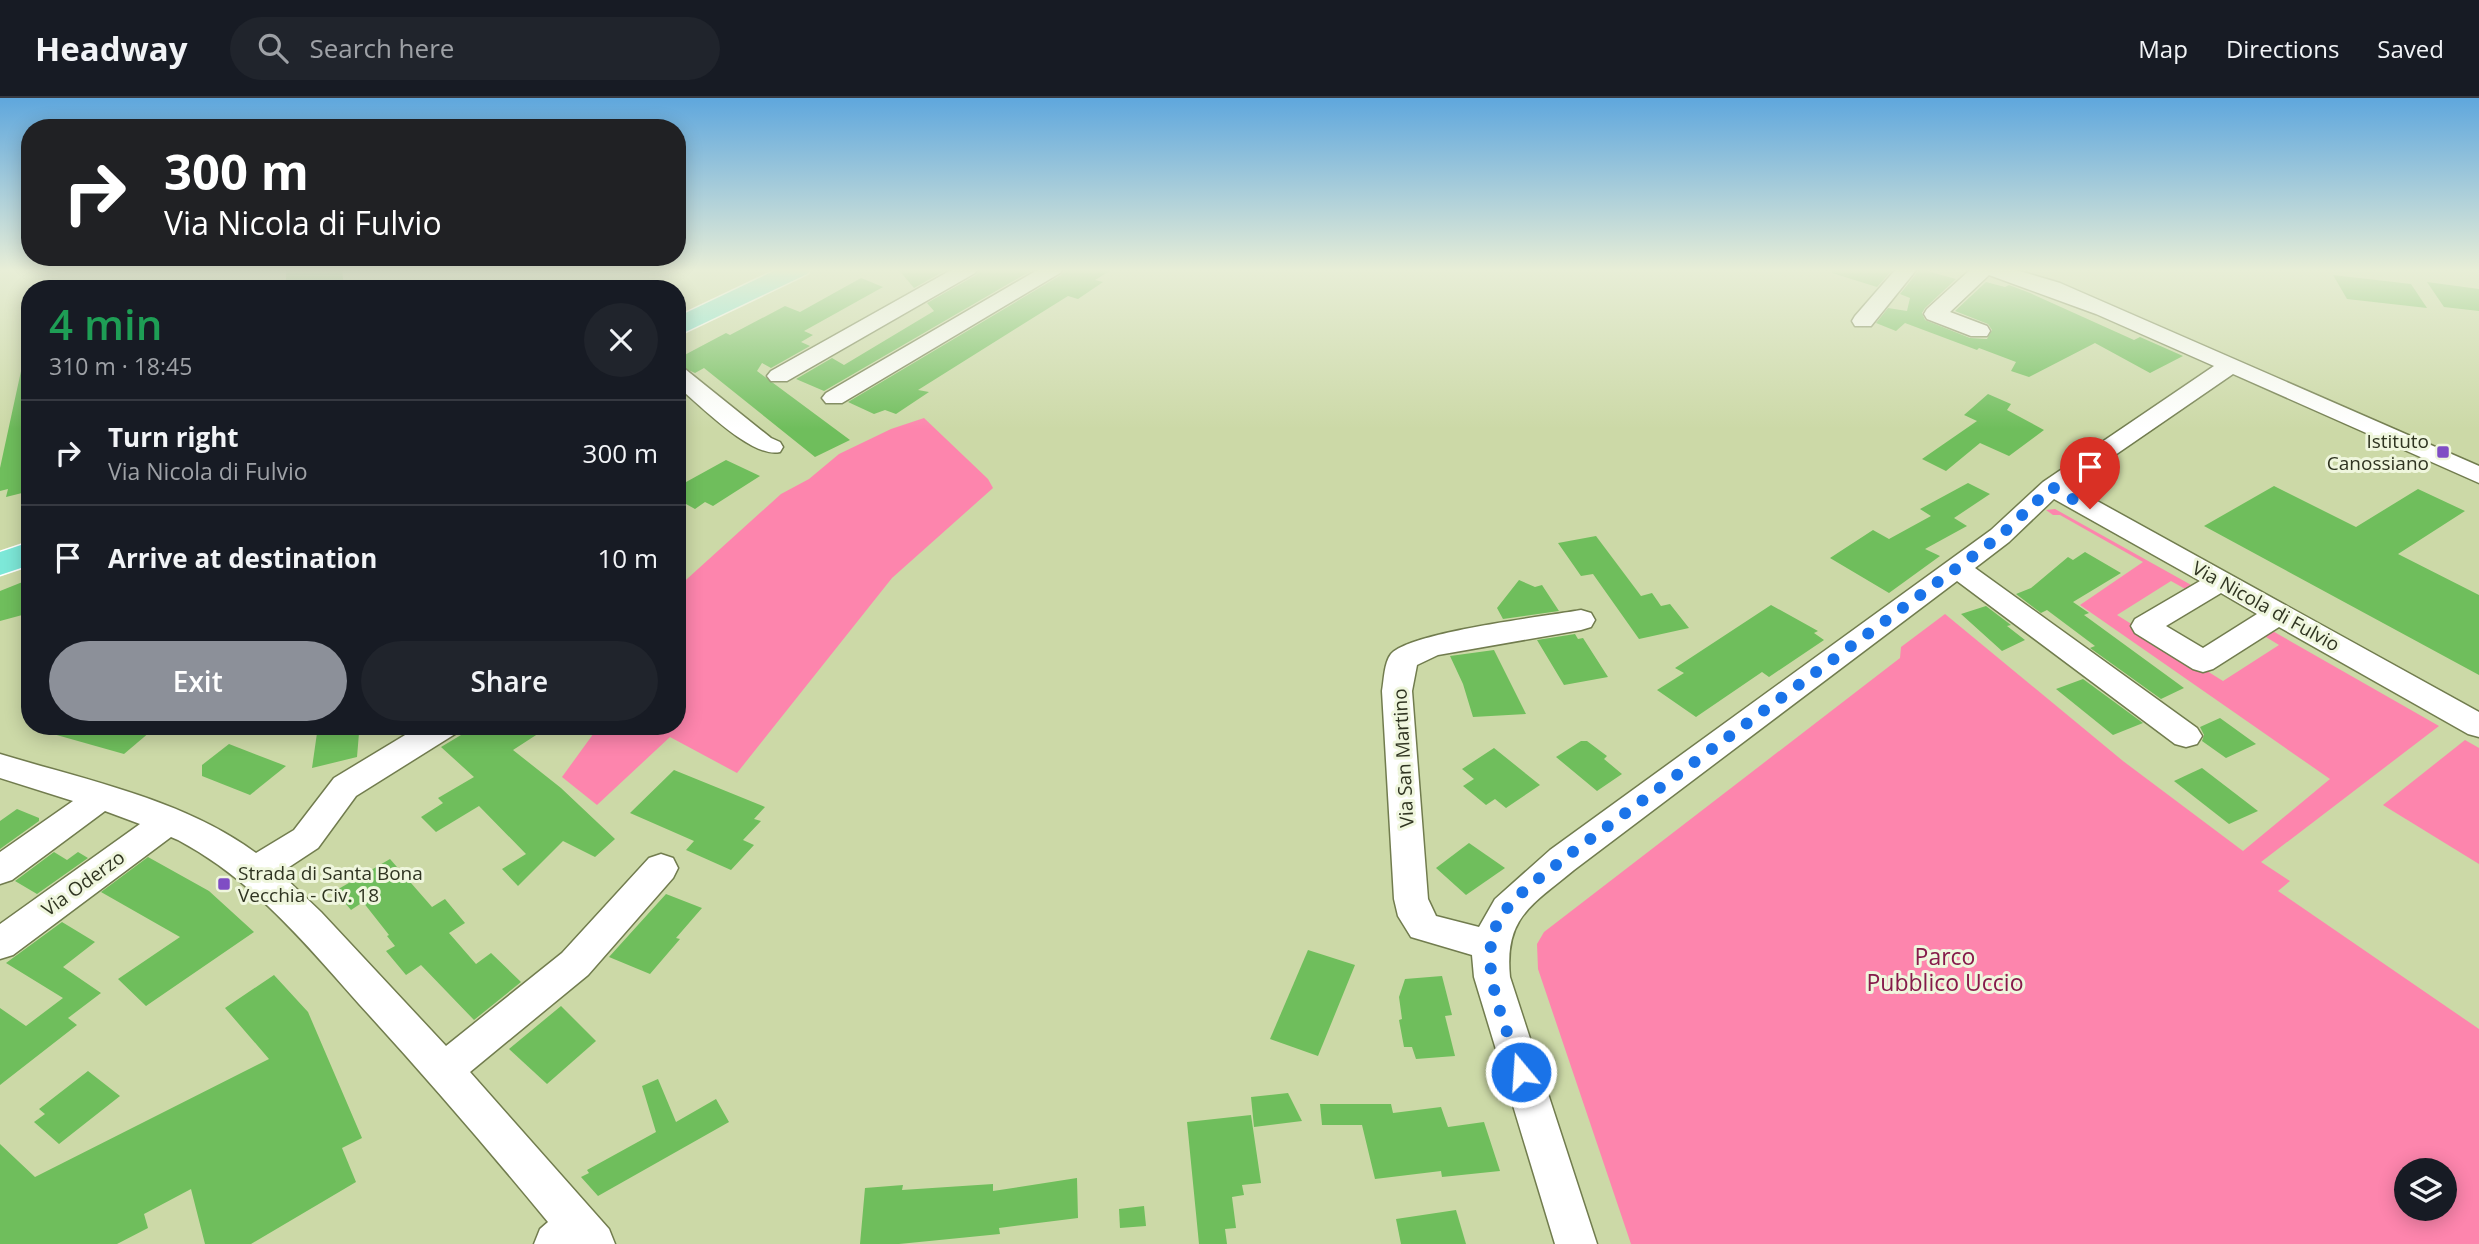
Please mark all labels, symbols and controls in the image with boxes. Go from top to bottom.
search box [230,17,720,80]
text: Headway [35,26,188,71]
icon: search [254,29,292,67]
text: Search here [310,30,454,66]
text: Map [2138,32,2188,65]
text: Directions [2226,32,2339,65]
text: Saved [2377,32,2444,65]
text: 300 m [164,138,309,204]
icon: right [49,147,140,238]
text: Via Nicola di Fulvio [164,201,442,244]
text: 4 min [49,295,162,352]
button: close [584,303,658,377]
text: 310 m · 18:45 [49,350,192,382]
text: Turn right [108,419,239,455]
place label: Istituto Canossiano [2327,428,2429,476]
icon: right [49,434,87,472]
text: 300 m [583,435,658,471]
pin [2060,437,2120,509]
marker: Istituto Canossiano [2435,444,2451,460]
icon: arrive [2071,448,2109,486]
text: Via Nicola di Fulvio [108,455,308,487]
icon: arrive [49,539,87,577]
text: Arrive at destination [108,540,377,576]
text: 10 m [597,540,658,576]
street label: Via Nicola di Fulvio [2188,555,2344,657]
button: Exit [49,641,347,721]
button: Share [361,641,658,721]
street label: Via San Martino [1386,688,1420,828]
street label: Via Oderzo [36,844,130,922]
place label: Strada di Santa Bona Vecchia - Civ. 18 [238,860,423,908]
marker: Strada di Santa Bona Vecchia - Civ. 18 [216,876,232,892]
park label: Parco Pubblico Uccio [1867,940,2023,998]
position arrow [1484,1035,1558,1109]
map controls [2394,1158,2457,1221]
button: layers [2394,1158,2457,1221]

